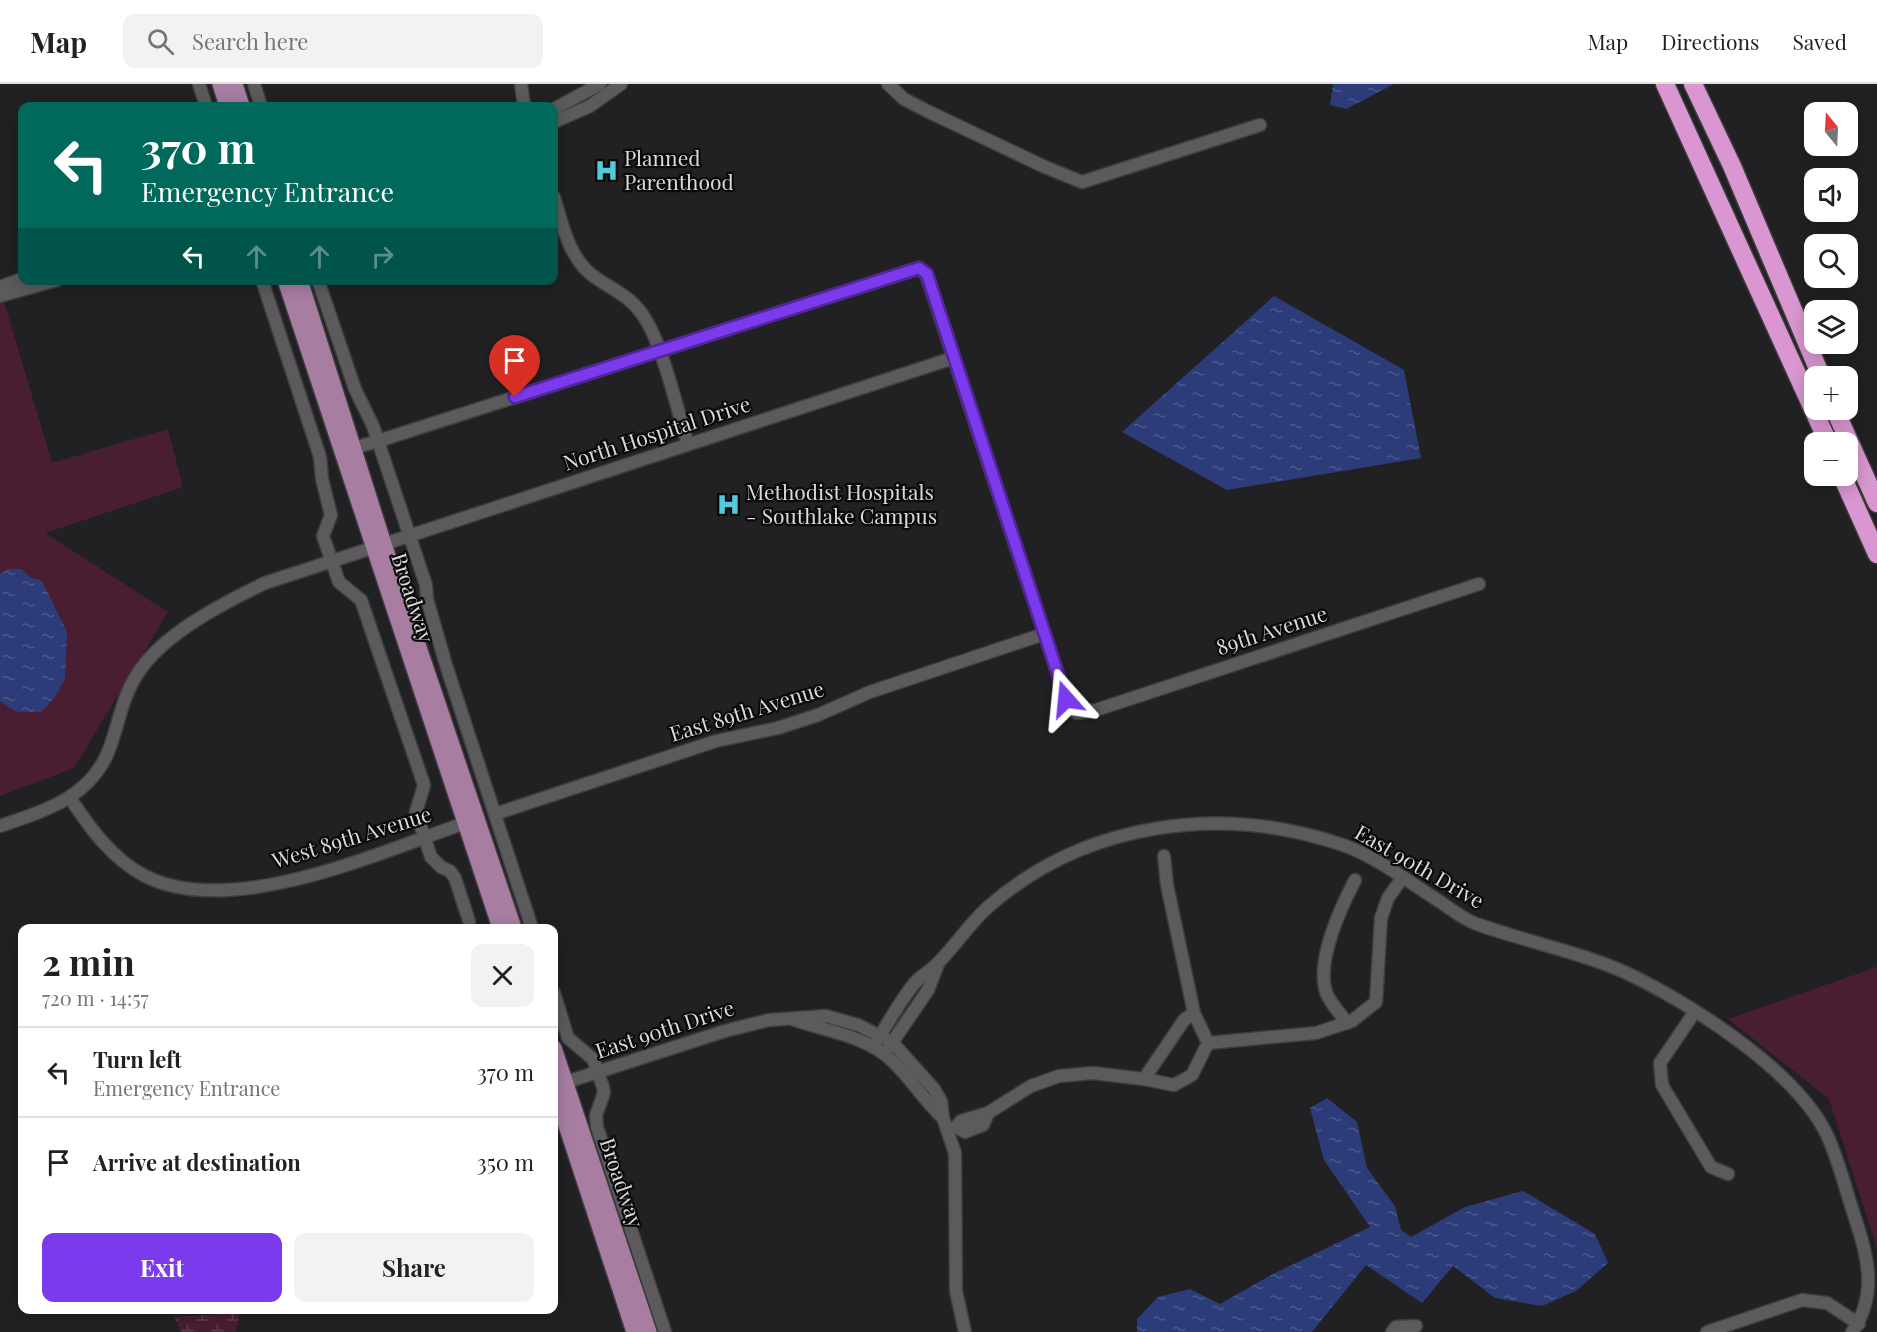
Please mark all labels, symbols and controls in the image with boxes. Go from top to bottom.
search box [123,14,543,68]
text: Map [30,23,87,60]
icon: search [144,25,177,58]
text: Search here [192,26,308,56]
text: Map [1587,27,1628,55]
text: Directions [1661,27,1759,55]
text: Saved [1792,27,1847,55]
north arrow [1804,102,1858,156]
map controls [1804,102,1858,486]
text: 370 m [141,119,256,175]
icon: left [42,126,120,204]
place label: Planned Parenthood [624,143,734,195]
hospital icon: Planned Parenthood [593,158,619,184]
button: sound [1804,168,1858,222]
text: Emergency Entrance [141,173,394,209]
button: search [1804,234,1858,288]
icon: left [177,240,210,273]
icon: ahead [240,240,273,273]
icon: ahead [303,240,336,273]
icon: right [366,240,399,273]
button: layers [1804,300,1858,354]
pin [489,335,540,397]
icon: arrive [498,344,531,377]
button: + [1804,366,1858,420]
street label: North Hospital Drive [559,389,754,476]
button: − [1804,432,1858,486]
place label: Methodist Hospitals - Southlake Campus [746,477,937,529]
hospital icon: Methodist Hospitals - Southlake Campus [715,492,741,518]
street label: Broadway [386,549,442,646]
street label: 89th Avenue [1212,598,1330,660]
position arrow [1034,667,1098,731]
street label: East 89th Avenue [666,673,827,747]
street label: West 89th Avenue [267,799,434,874]
street label: East 90th Drive [1350,817,1490,914]
text: 2 min [42,937,135,985]
button: close [471,944,534,1007]
text: 720 m · 14:57 [42,984,149,1011]
street label: East 90th Drive [591,992,737,1064]
text: Turn left [93,1044,182,1074]
icon: left [42,1056,75,1089]
text: 370 m [477,1057,534,1087]
text: Emergency Entrance [93,1074,280,1101]
street label: Broadway [595,1134,651,1231]
icon: arrive [42,1146,75,1179]
text: Arrive at destination [93,1147,301,1177]
text: 350 m [477,1147,534,1177]
button: Exit [42,1233,282,1302]
button: Share [294,1233,534,1302]

